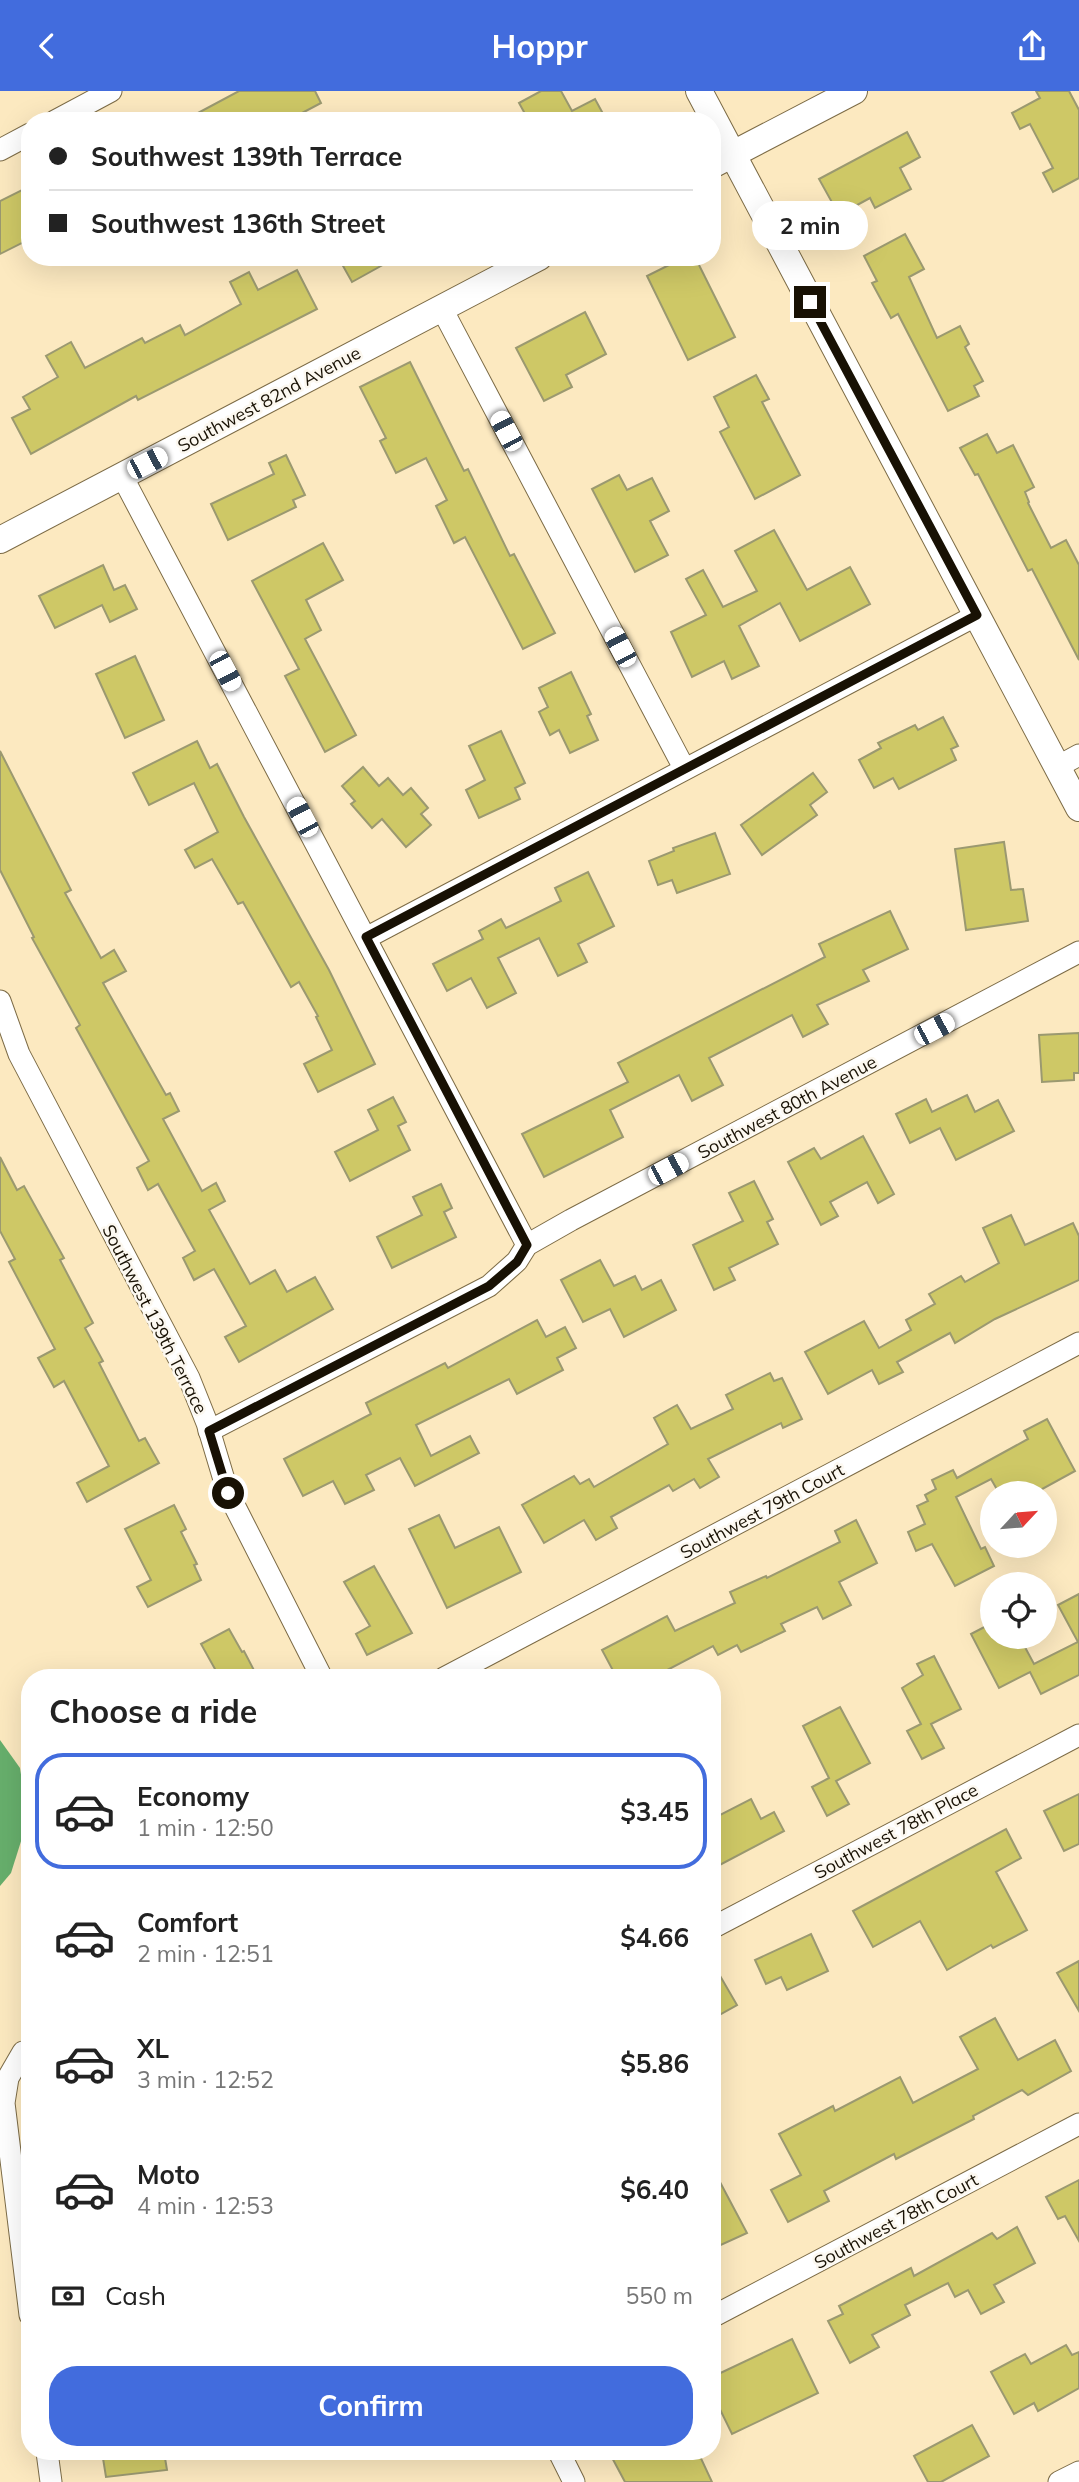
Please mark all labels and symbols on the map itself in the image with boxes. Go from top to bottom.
callout: 2 min [752,201,868,249]
route end [794,286,826,318]
street label: Southwest 82nd Avenue [173,341,365,457]
car [487,408,526,454]
car [124,444,171,482]
car [601,624,640,670]
car [206,648,245,694]
car [283,794,322,840]
car [911,1010,958,1048]
street label: Southwest 80th Avenue [693,1050,881,1164]
car [645,1150,692,1188]
street label: Southwest 139th Terrace [97,1221,213,1417]
street label: Southwest 79th Court [676,1458,848,1564]
route start [212,1477,244,1509]
north arrow [980,1481,1057,1557]
street label: Southwest 78th Place [810,1778,982,1884]
street label: Southwest 78th Court [810,2168,982,2274]

